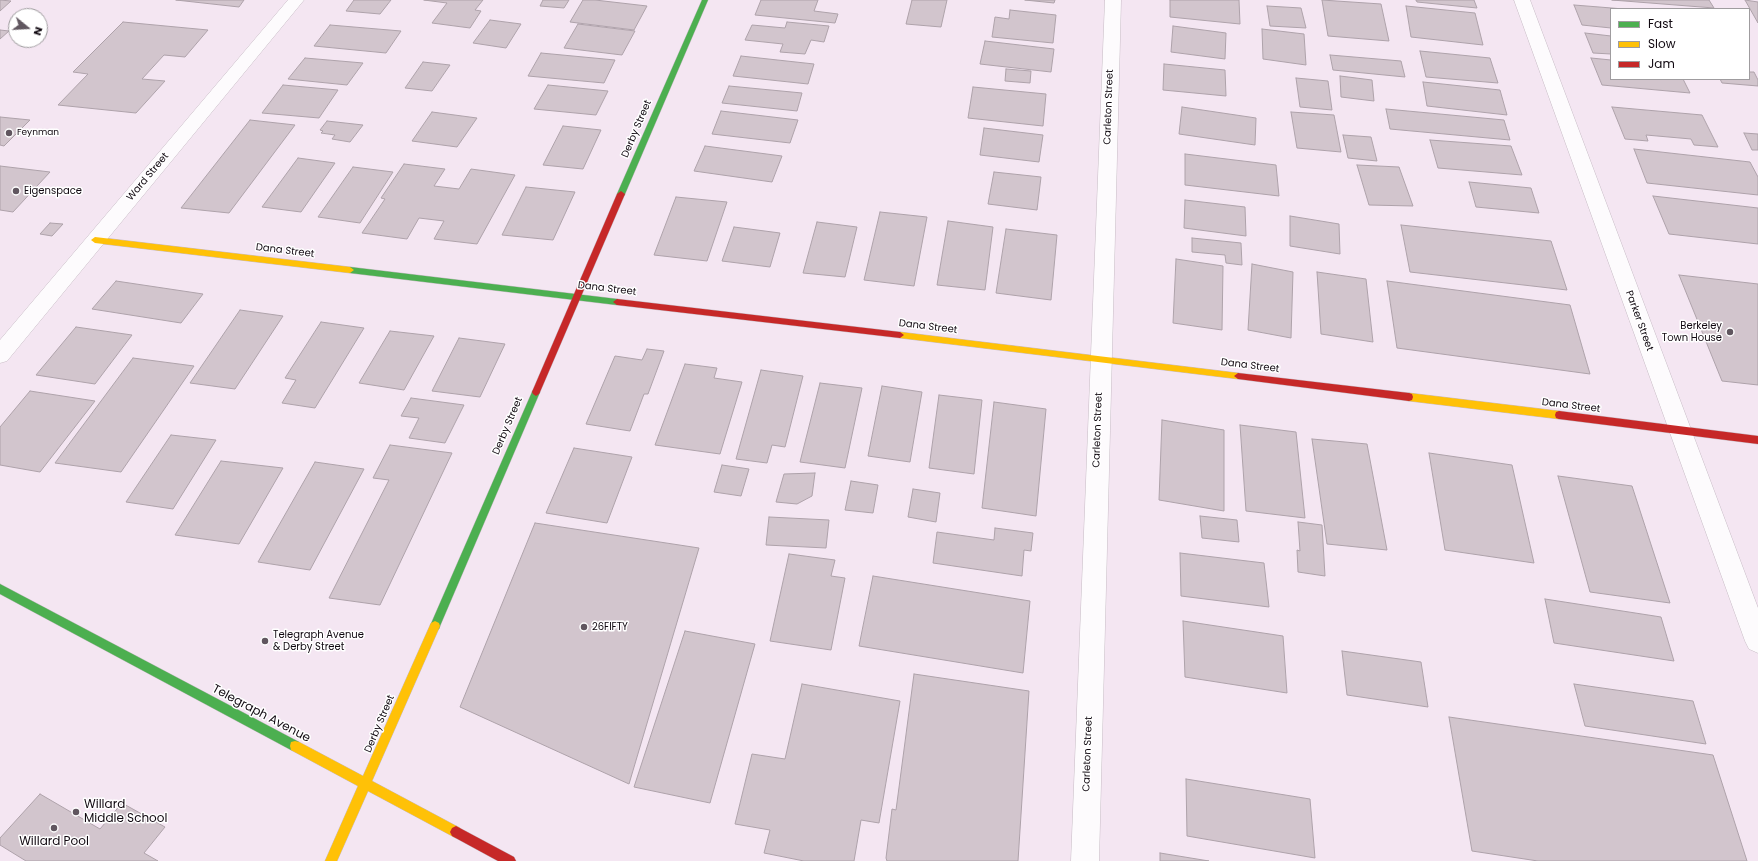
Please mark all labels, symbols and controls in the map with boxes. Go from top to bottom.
north arrow [8,8,48,48]
legend [1610,8,1750,80]
text: Fast [1648,15,1673,32]
text: N [30,25,47,38]
text: Slow [1648,35,1676,52]
text: Jam [1648,55,1675,72]
street label: Carleton Street [1102,69,1116,145]
street label: Derby Street [619,98,655,160]
marker: Feynman [4,128,14,138]
place label: Feynman [17,128,59,138]
street label: Ward Street [124,151,172,203]
place label: Eigenspace [24,185,82,197]
marker: Eigenspace [11,186,21,196]
street label: Dana Street [255,241,315,261]
street label: Dana Street [577,279,637,299]
street label: Parker Street [1623,289,1655,353]
street label: Dana Street [898,317,958,337]
place label: Berkeley Town House [1662,320,1722,344]
marker: Berkeley Town House [1725,327,1735,337]
street label: Dana Street [1220,356,1280,376]
street label: Carleton Street [1091,392,1105,468]
street label: Derby Street [490,395,526,457]
street label: Dana Street [1541,396,1601,416]
place label: 26FIFTY [592,621,628,633]
marker: 26FIFTY [579,622,589,632]
place label: Telegraph Avenue & Derby Street [273,629,364,652]
marker: Telegraph Avenue & Derby Street [260,636,270,646]
street label: Telegraph Avenue [209,682,313,746]
street label: Derby Street [362,693,398,755]
street label: Carleton Street [1081,716,1095,792]
place label: Willard Middle School [84,798,167,826]
marker: Willard Middle School [71,807,81,817]
marker: Willard Pool [49,823,59,833]
place label: Willard Pool [19,835,89,849]

